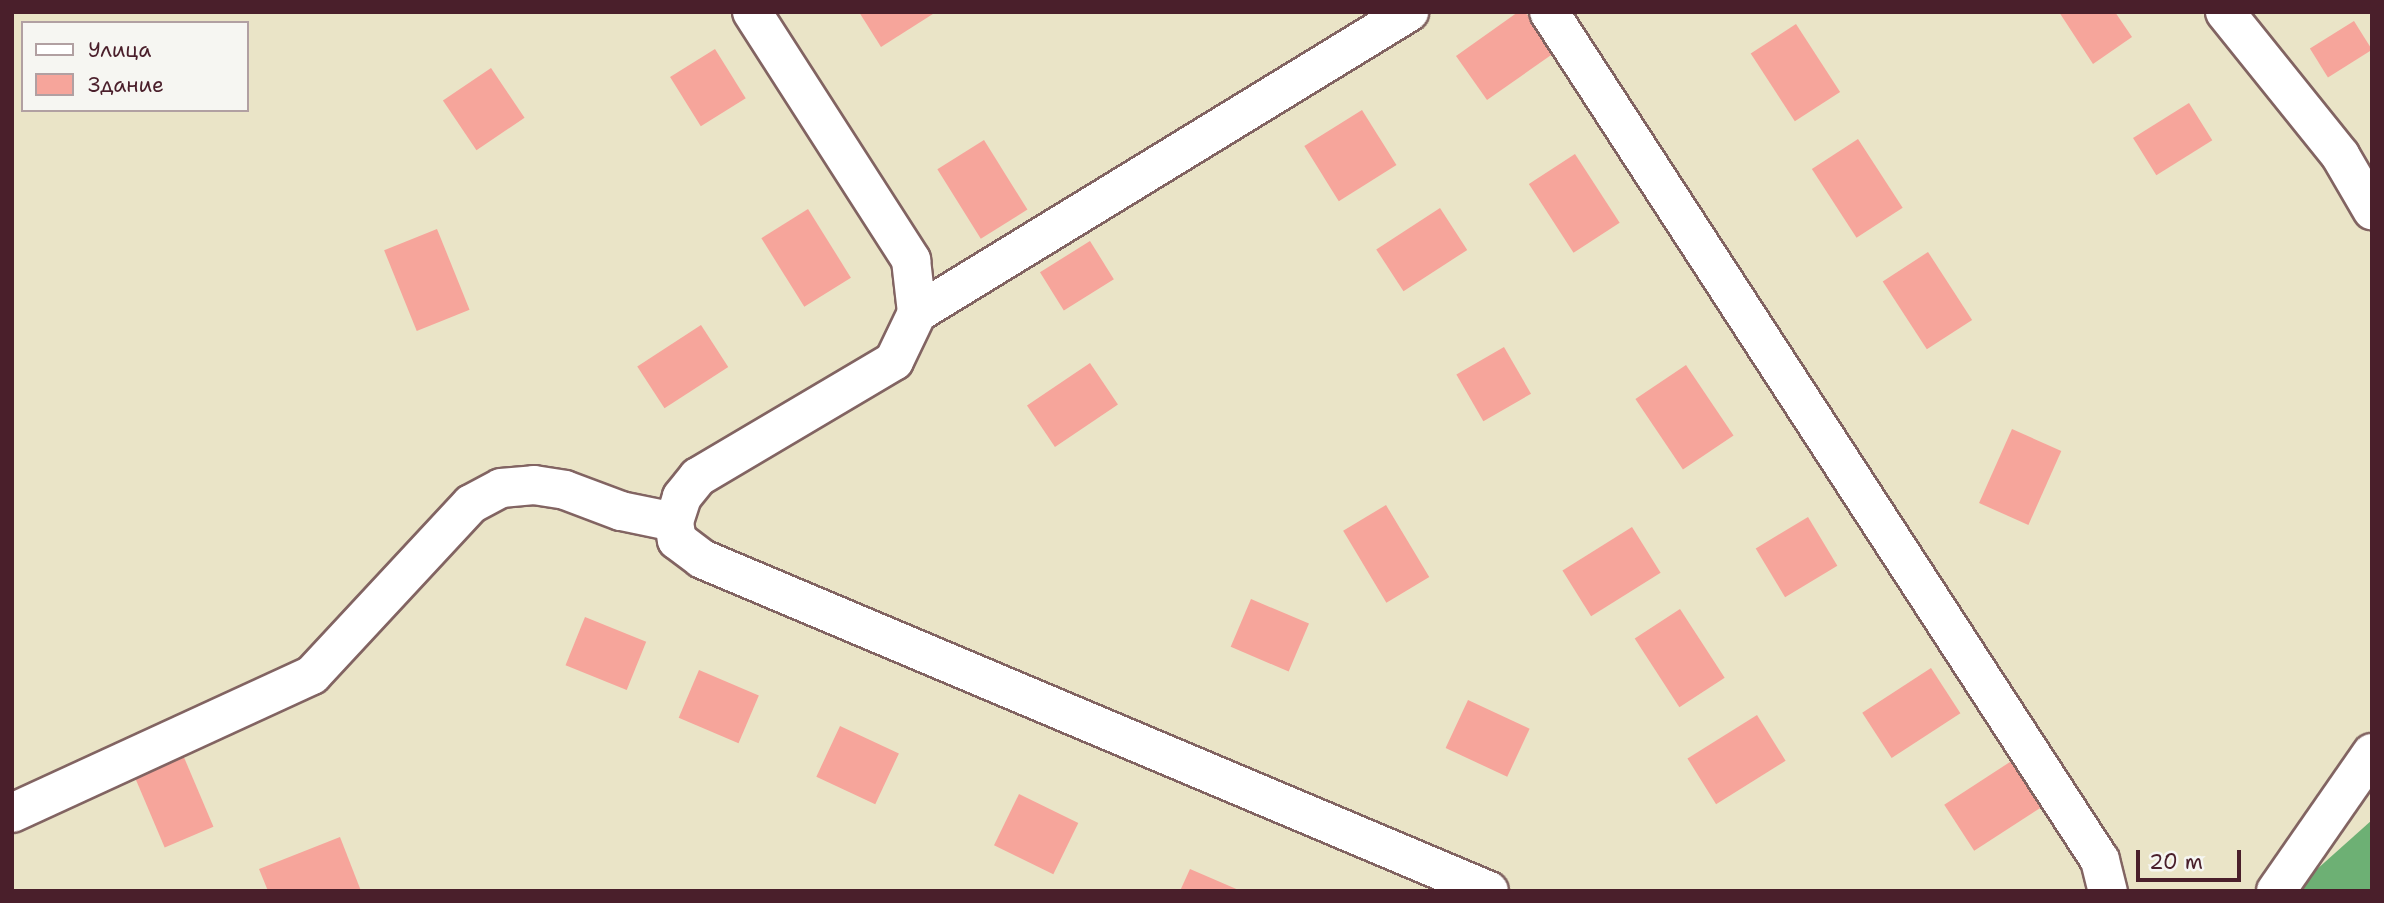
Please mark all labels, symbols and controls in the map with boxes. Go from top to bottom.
legend [21,21,248,112]
text: Улица [88,36,151,64]
text: Здание [88,71,164,99]
scale bar [2139,836,2244,880]
text: 20 m [2149,848,2203,876]

